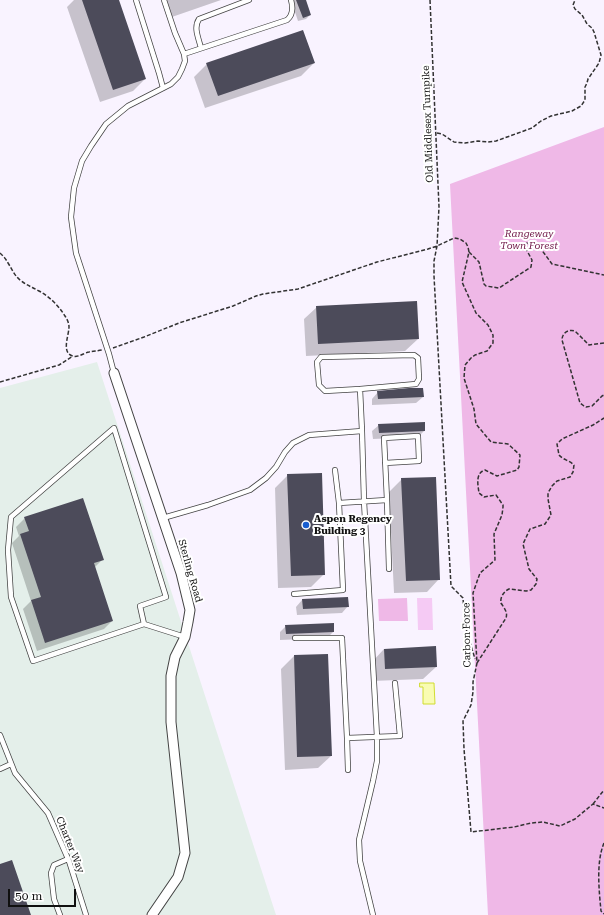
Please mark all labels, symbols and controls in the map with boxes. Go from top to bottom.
street label: Old Middlesex Turnpike [420,65,436,183]
park label: Rangeway Town Forest [500,228,558,252]
place label: Aspen Regency Building 3 [314,513,392,536]
marker: Aspen Regency Building 3 [301,520,311,530]
street label: Sterling Road [175,538,205,604]
street label: Carbon Force [460,602,474,668]
street label: Charter Way [53,815,87,875]
scale bar [10,881,78,907]
text: 50 m [15,889,42,903]

